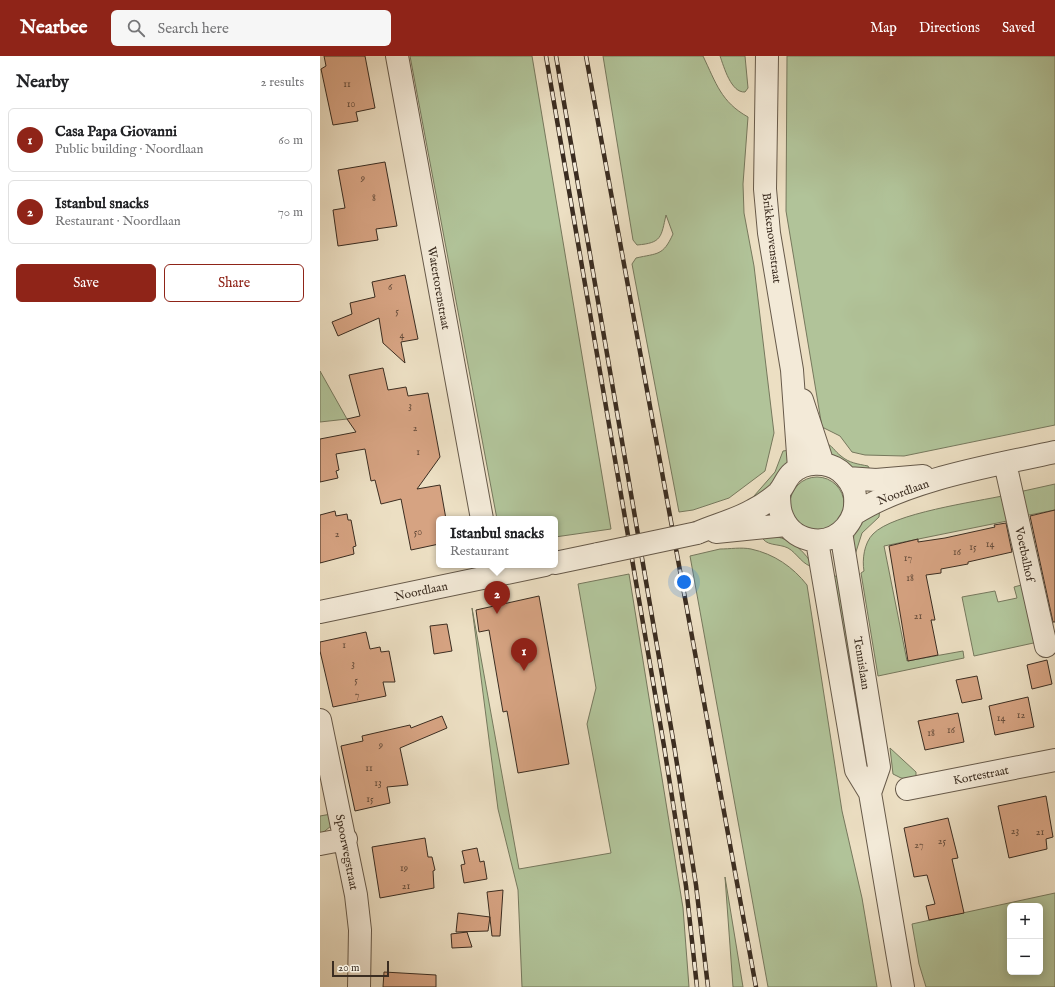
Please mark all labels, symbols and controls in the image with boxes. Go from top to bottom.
search box [111,10,391,46]
text: Nearbee [20,16,87,40]
icon: search [125,17,147,39]
text: Search here [157,19,229,38]
text: Map [870,19,897,37]
text: Directions [919,19,980,37]
text: Saved [1002,19,1035,37]
text: Nearby [16,72,69,93]
text: 2 results [260,74,304,91]
house number: 11 [343,78,351,91]
house number: 10 [347,98,355,111]
text: Casa Papa Giovanni [55,122,177,141]
text: 1 [28,132,32,149]
text: 60 m [278,132,303,149]
text: Public building · Noordlaan [55,141,203,158]
house number: 9 [360,172,365,185]
house number: 8 [372,192,376,205]
street label: Brikkenovenstraat [759,192,784,284]
text: Istanbul snacks [55,194,149,213]
text: 2 [27,204,33,221]
text: 70 m [278,204,303,221]
text: Restaurant · Noordlaan [55,213,181,230]
street label: Watertorenstraat [424,245,453,331]
button: Save [16,264,156,302]
button: Share [164,264,304,302]
house number: 6 [388,281,393,294]
house number: 5 [395,305,399,318]
house number: 4 [400,329,405,342]
house number: 3 [408,400,412,413]
house number: 2 [413,422,418,435]
house number: 1 [416,446,420,459]
street label: Noordlaan [875,476,932,509]
popup [436,516,558,568]
text: Istanbul snacks [450,524,544,543]
street label: Voetbalhof [1011,525,1038,585]
house number: 50 [414,526,422,539]
house number: 2 [335,528,340,541]
house number: 14 [986,538,994,551]
house number: 15 [969,541,977,554]
text: Restaurant [450,543,509,560]
house number: 16 [953,546,962,559]
house number: 17 [904,552,913,565]
your location [674,572,694,592]
house number: 18 [906,572,914,585]
street label: Noordlaan [393,578,450,604]
pin: 2 [484,581,510,614]
house number: 21 [914,610,922,623]
street label: Tennislaan [850,635,873,691]
pin: 1 [511,638,537,671]
house number: 1 [342,639,346,652]
house number: 3 [351,658,355,671]
house number: 5 [354,674,358,687]
house number: 7 [355,689,360,702]
house number: 12 [1017,709,1026,722]
house number: 14 [997,712,1005,725]
house number: 16 [947,724,956,737]
house number: 18 [927,727,935,740]
house number: 9 [378,739,383,752]
house number: 11 [365,762,373,775]
street label: Kortestraat [952,763,1010,788]
house number: 13 [374,777,382,790]
house number: 15 [366,793,374,806]
street label: Spoorwegstraat [331,813,361,892]
house number: 23 [1011,825,1019,838]
house number: 21 [1036,826,1044,839]
house number: 25 [938,835,947,848]
house number: 27 [914,839,924,852]
house number: 19 [400,862,408,875]
house number: 21 [402,880,410,893]
map controls [1007,903,1043,975]
button: + [1007,903,1043,939]
button: − [1007,939,1043,975]
scale bar [332,959,389,978]
text: 20 m [338,961,359,975]

